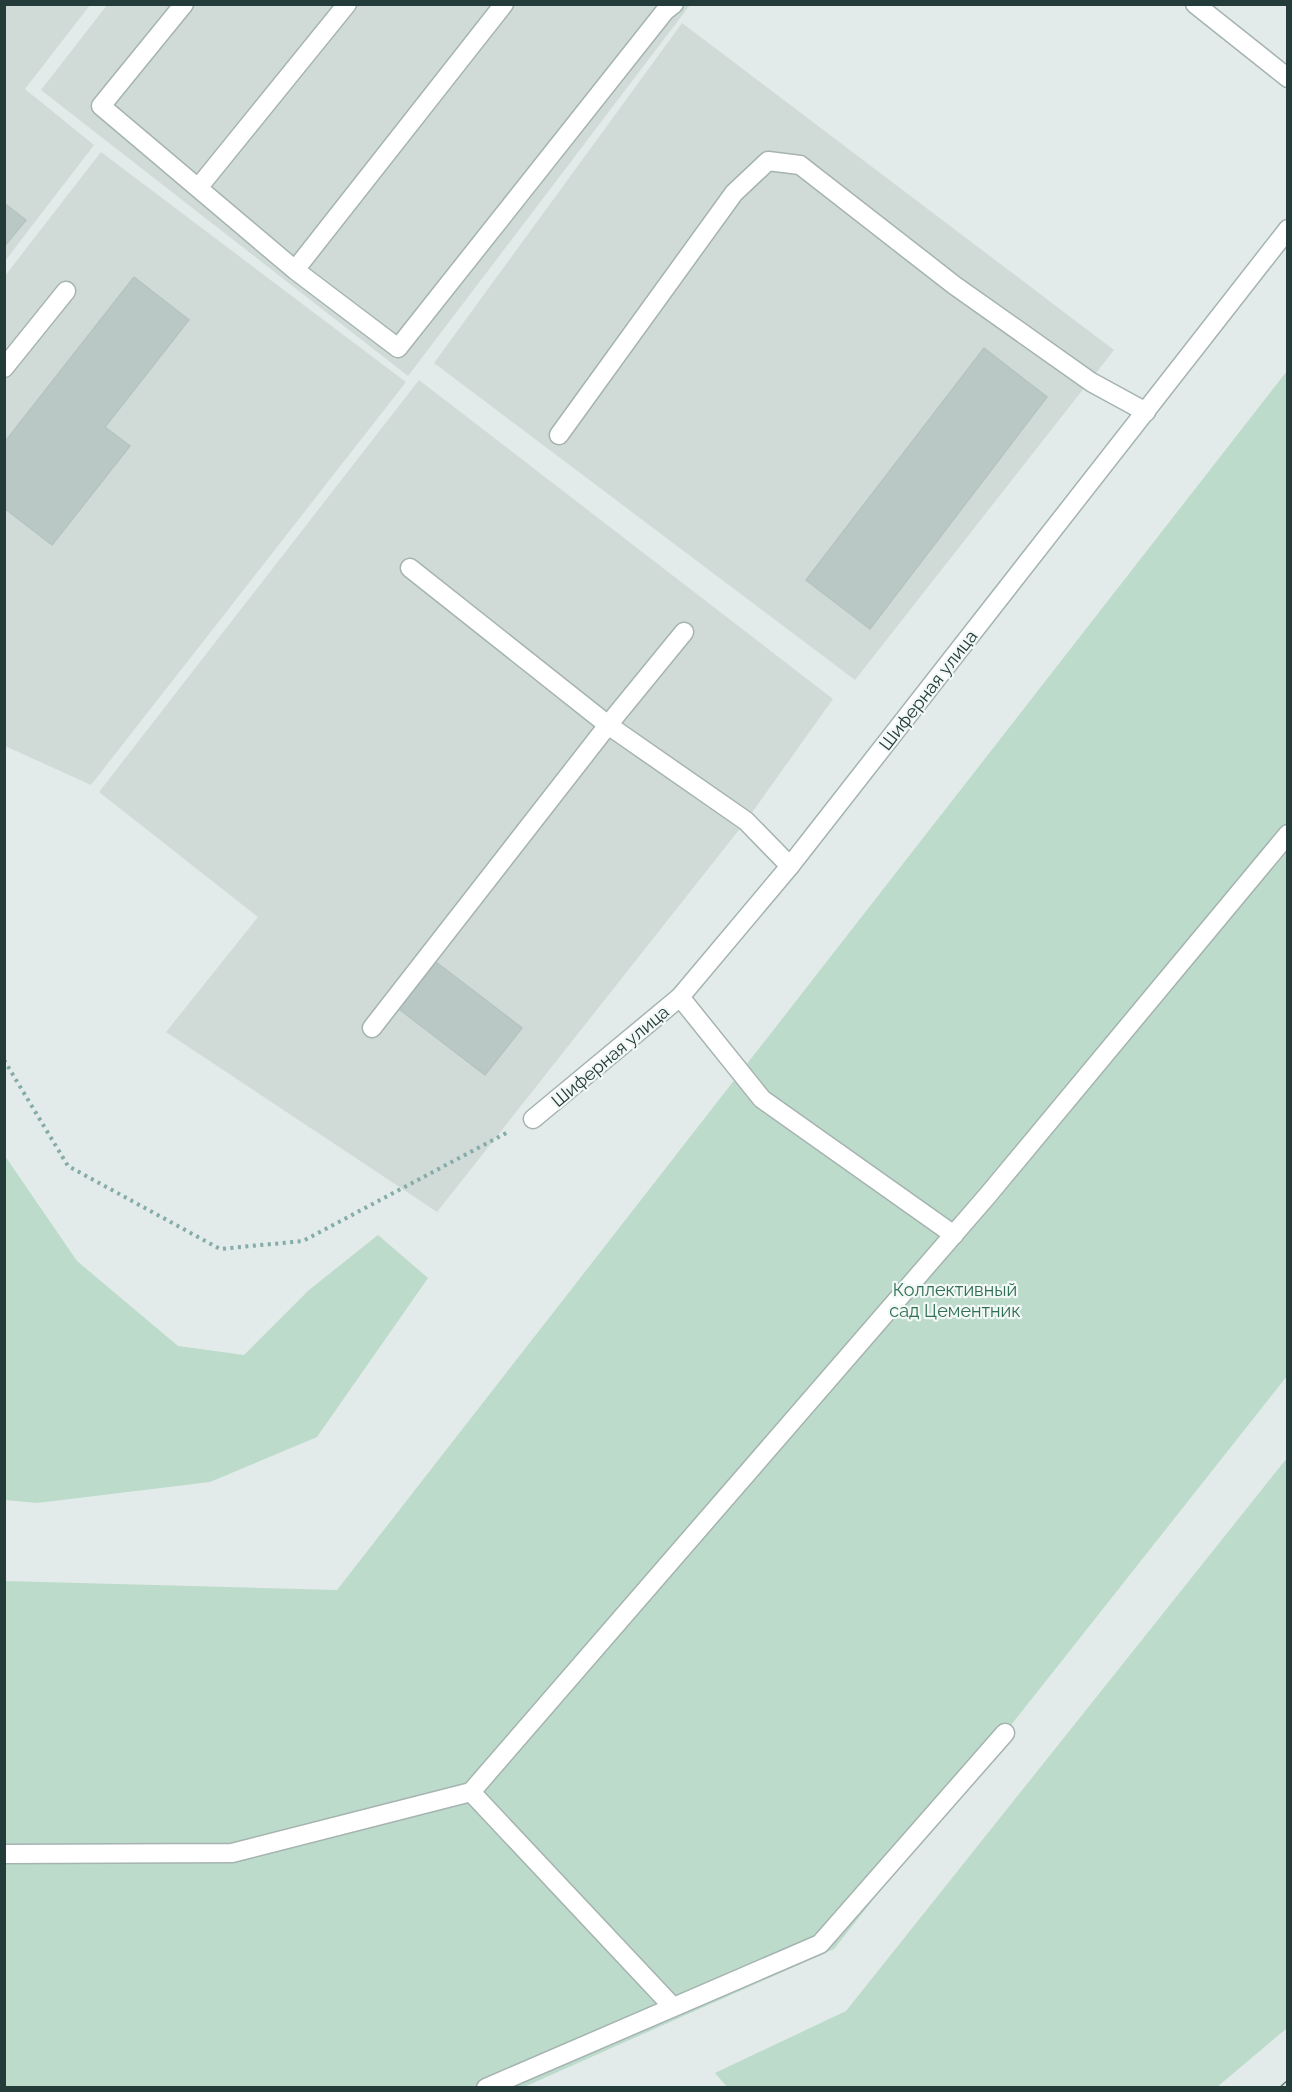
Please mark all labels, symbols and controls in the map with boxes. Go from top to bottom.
street label: Шиферная улица [875,626,981,754]
street label: Шиферная улица [547,1001,673,1111]
park label: Коллективный сад Цементник [889,1279,1021,1321]

